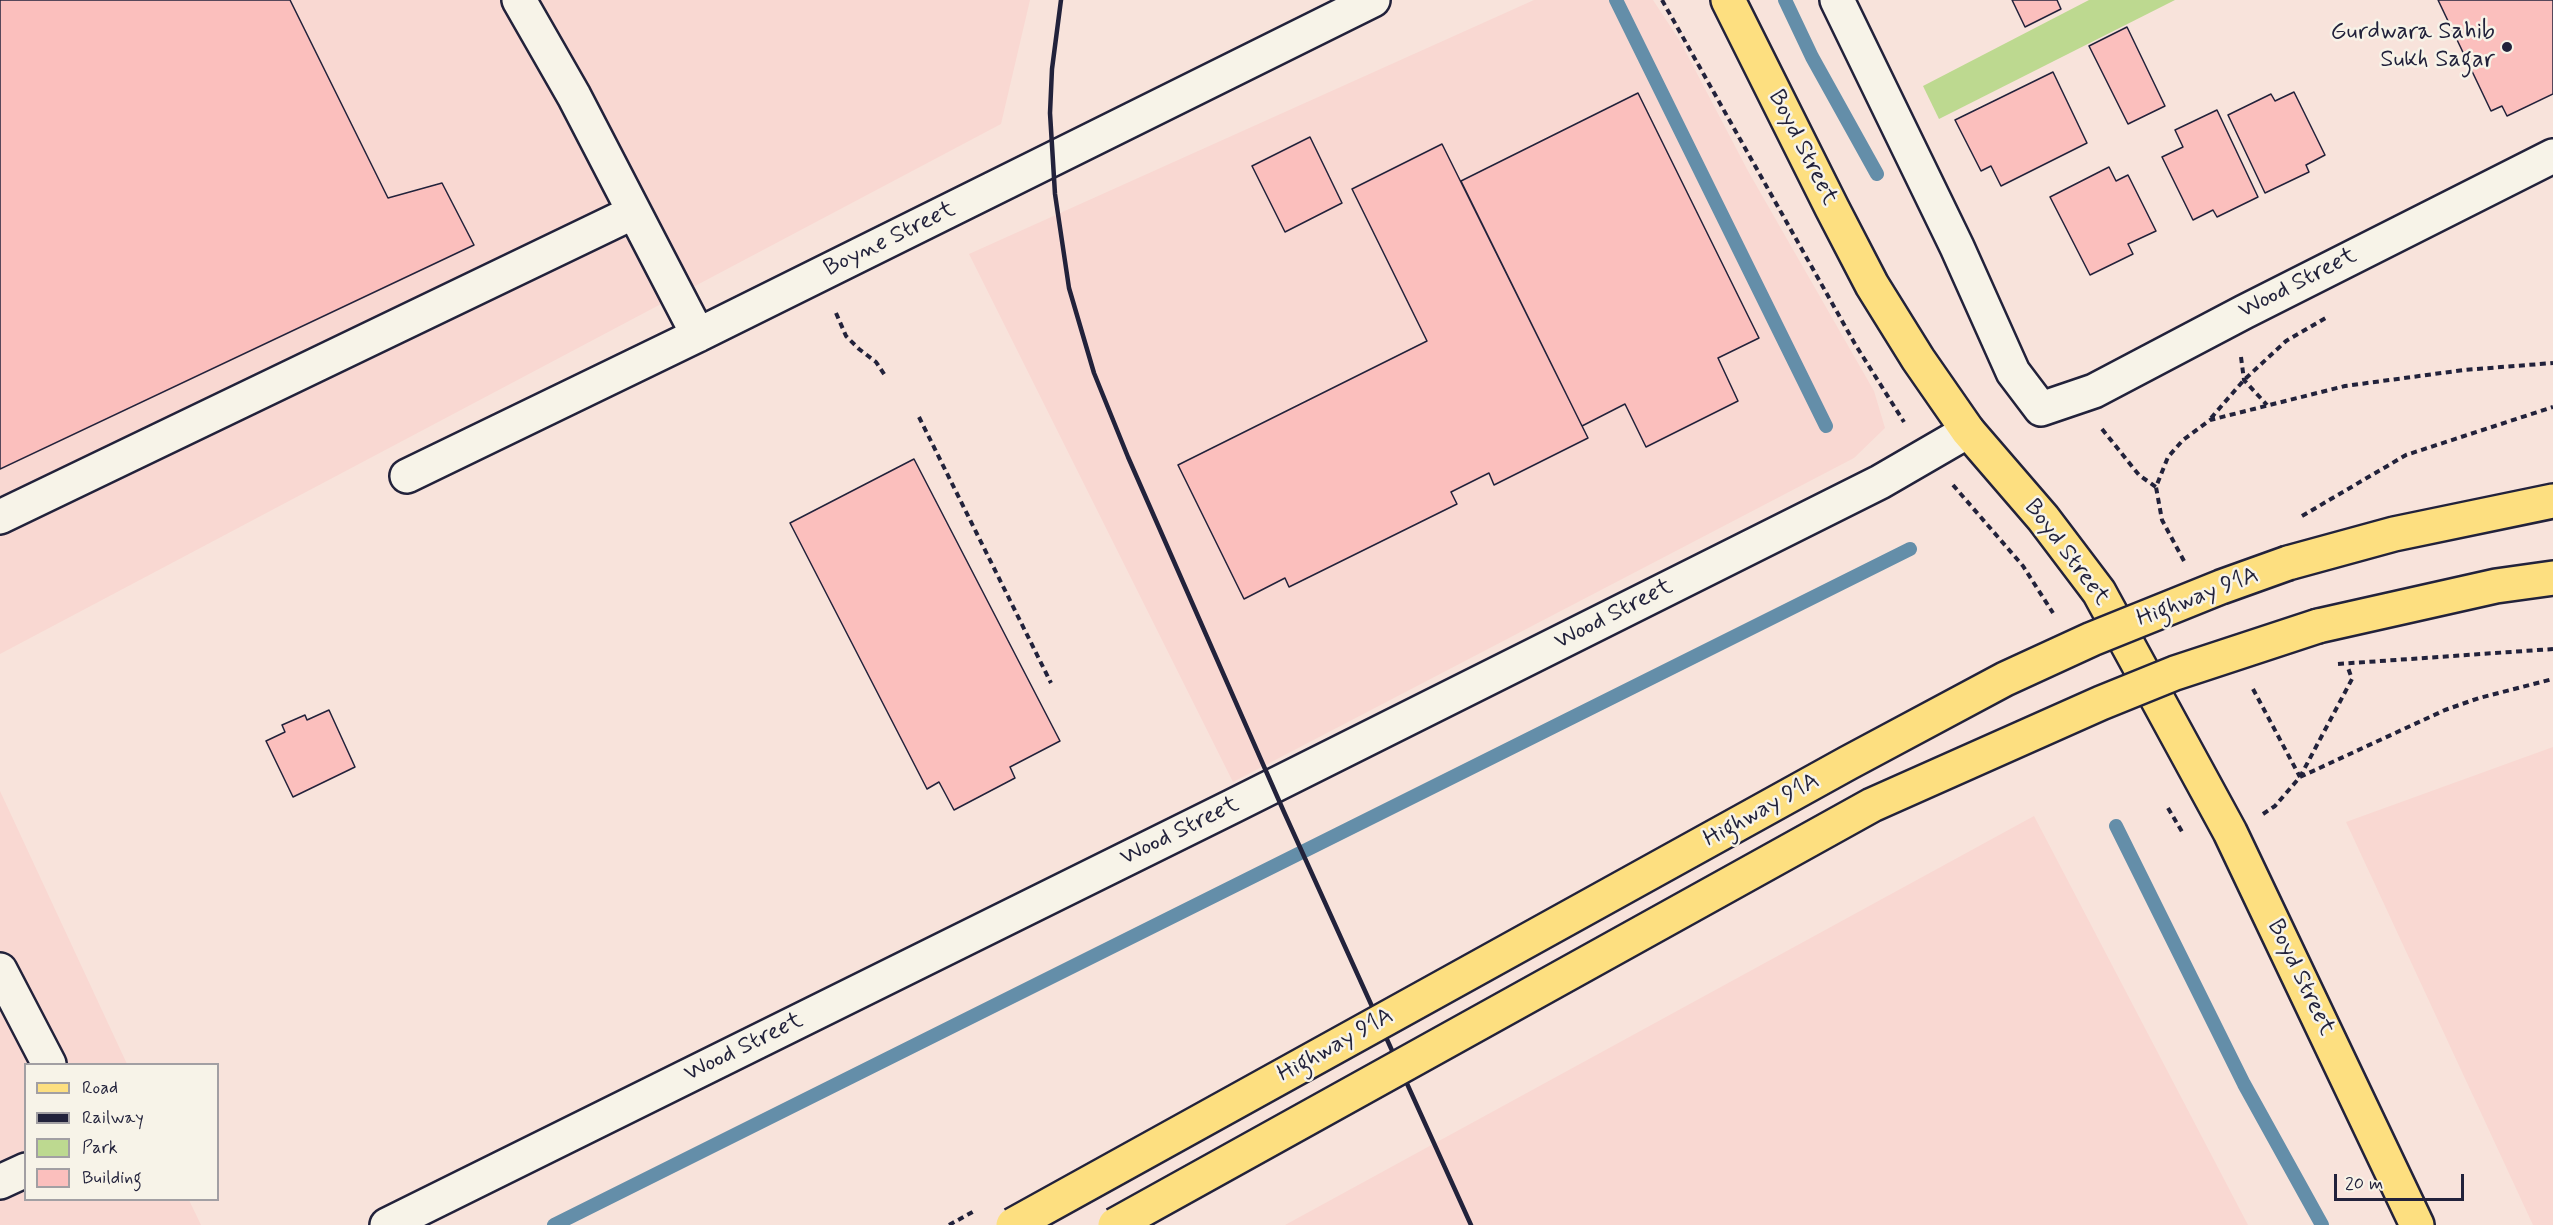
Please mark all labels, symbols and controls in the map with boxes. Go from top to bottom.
place label: Gurdwara Sahib Sukh Sagar [2331,19,2495,75]
marker: Gurdwara Sahib Sukh Sagar [2500,40,2514,54]
street label: Boyd Street [1761,86,1843,210]
street label: Boyne Street [820,196,960,284]
street label: Wood Street [2234,242,2362,326]
street label: Boyd Street [2017,494,2115,612]
street label: Highway 91A [2133,562,2263,634]
street label: Wood Street [1550,573,1678,657]
street label: Highway 91A [1699,767,1825,855]
street label: Wood Street [1116,791,1244,873]
street label: Boyd Street [2260,915,2340,1041]
street label: Highway 91A [1273,1002,1399,1090]
street label: Wood Street [680,1007,808,1089]
legend [24,1063,219,1201]
text: Road [82,1076,118,1100]
text: Railway [82,1106,144,1130]
text: Park [82,1136,118,1160]
scale bar [2337,1162,2468,1200]
text: Building [82,1166,142,1190]
text: 20 m [2345,1172,2383,1196]

